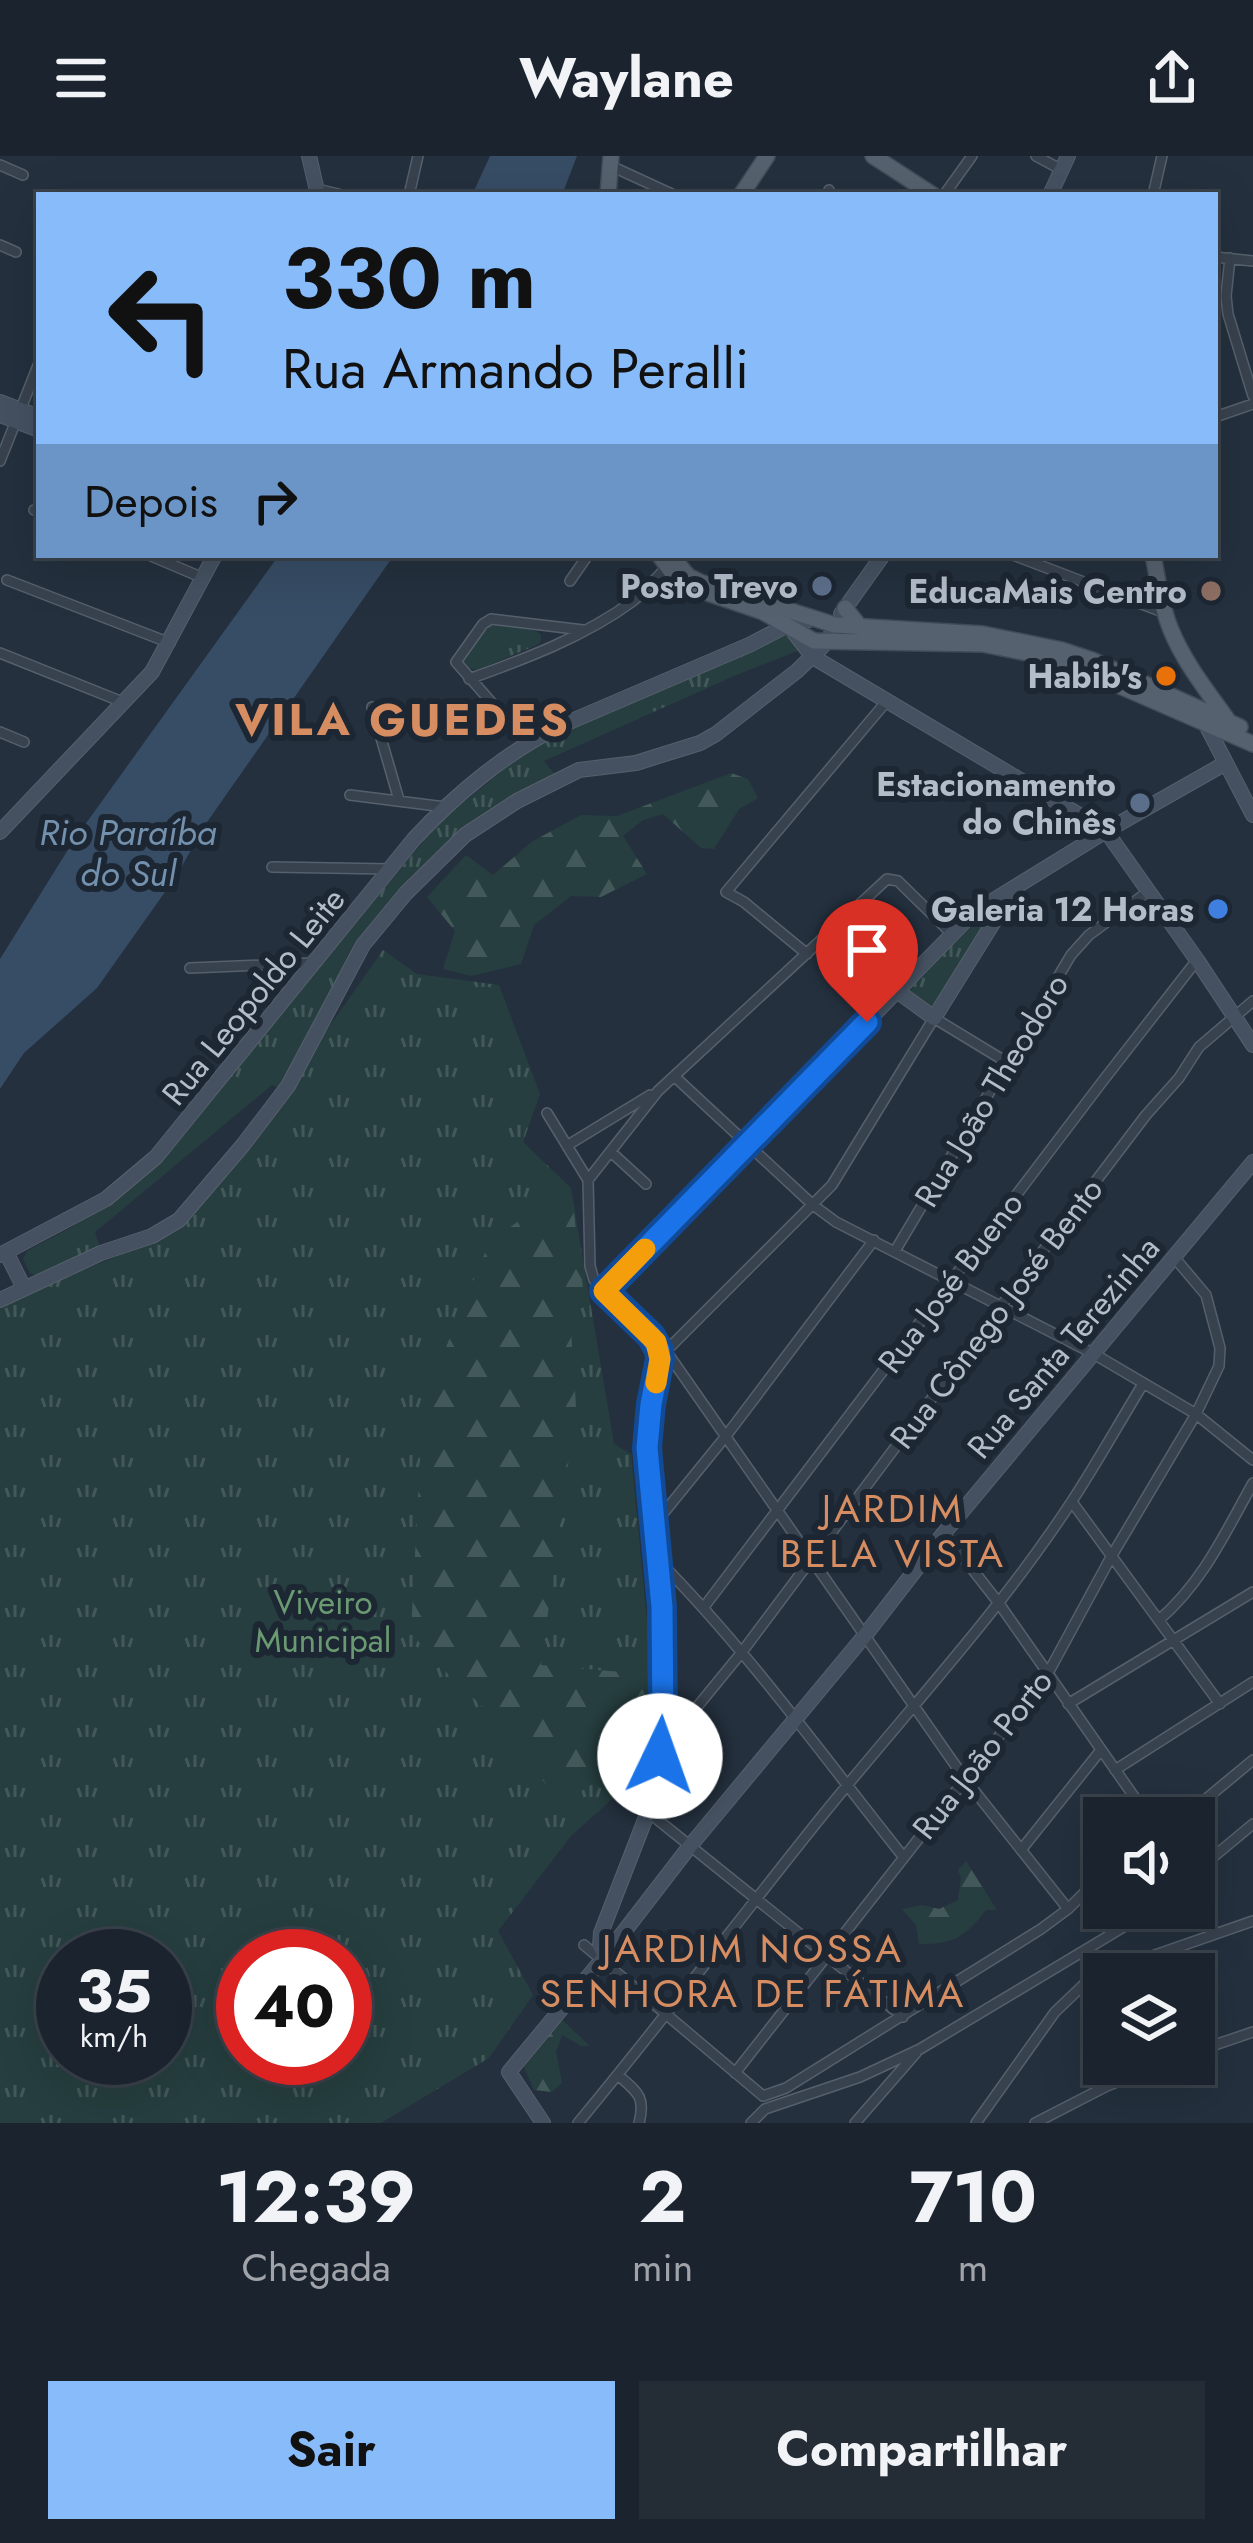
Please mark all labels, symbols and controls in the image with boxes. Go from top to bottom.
text: Waylane [519,39,734,117]
icon: menu [48,45,114,111]
icon: share [1139,45,1205,111]
text: 330 m [282,218,536,340]
icon: left [84,240,240,396]
text: Rua Armando Peralli [282,330,749,408]
icon: right [242,468,308,534]
text: Depois [84,469,218,534]
place label: Posto Trevo [620,563,798,610]
place label: EducaMais Centro [908,568,1187,615]
marker: Posto Trevo [809,573,835,599]
marker: EducaMais Centro [1198,578,1224,604]
place label: Habib's [1028,653,1142,700]
marker: Habib's [1153,663,1179,689]
district label: VILA GUEDES [234,687,571,752]
place label: Estacionamento do Chinês [876,761,1116,846]
marker: Estacionamento do Chinês [1127,790,1153,816]
water label: Rio Paraíba do Sul [39,806,217,899]
street label: Rua Leopoldo Leite [151,877,356,1115]
place label: Galeria 12 Horas [931,886,1194,933]
marker: Galeria 12 Horas [1205,896,1231,922]
pin [816,899,918,1022]
icon: arrive [834,917,900,983]
street label: Rua João Theodoro [903,965,1080,1216]
street label: Rua Cônego José Bento [879,1168,1114,1458]
street label: Rua José Bueno [867,1182,1034,1383]
street label: Rua Santa Terezinha [956,1226,1170,1469]
district label: JARDIM BELA VISTA [780,1480,1006,1582]
park label: Viveiro Municipal [255,1579,391,1664]
street label: Rua João Porto [901,1660,1064,1849]
position arrow [597,1693,723,1819]
map controls [1083,1797,1215,2085]
button: sound [1083,1797,1215,1929]
district label: JARDIM NOSSA SENHORA DE FÁTIMA [540,1920,966,2022]
speed limit sign: 40 [216,1929,372,2085]
text: 35 [76,1948,152,2035]
button: layers [1083,1953,1215,2085]
text: km/h [80,2015,148,2058]
text: 12:39 [216,2145,416,2249]
text: 2 [639,2145,686,2249]
text: 710 [909,2145,1037,2249]
text: Chegada [241,2239,391,2296]
text: min [632,2239,693,2296]
text: m [958,2239,988,2296]
button: Sair [48,2381,615,2519]
button: Compartilhar [639,2381,1205,2519]

